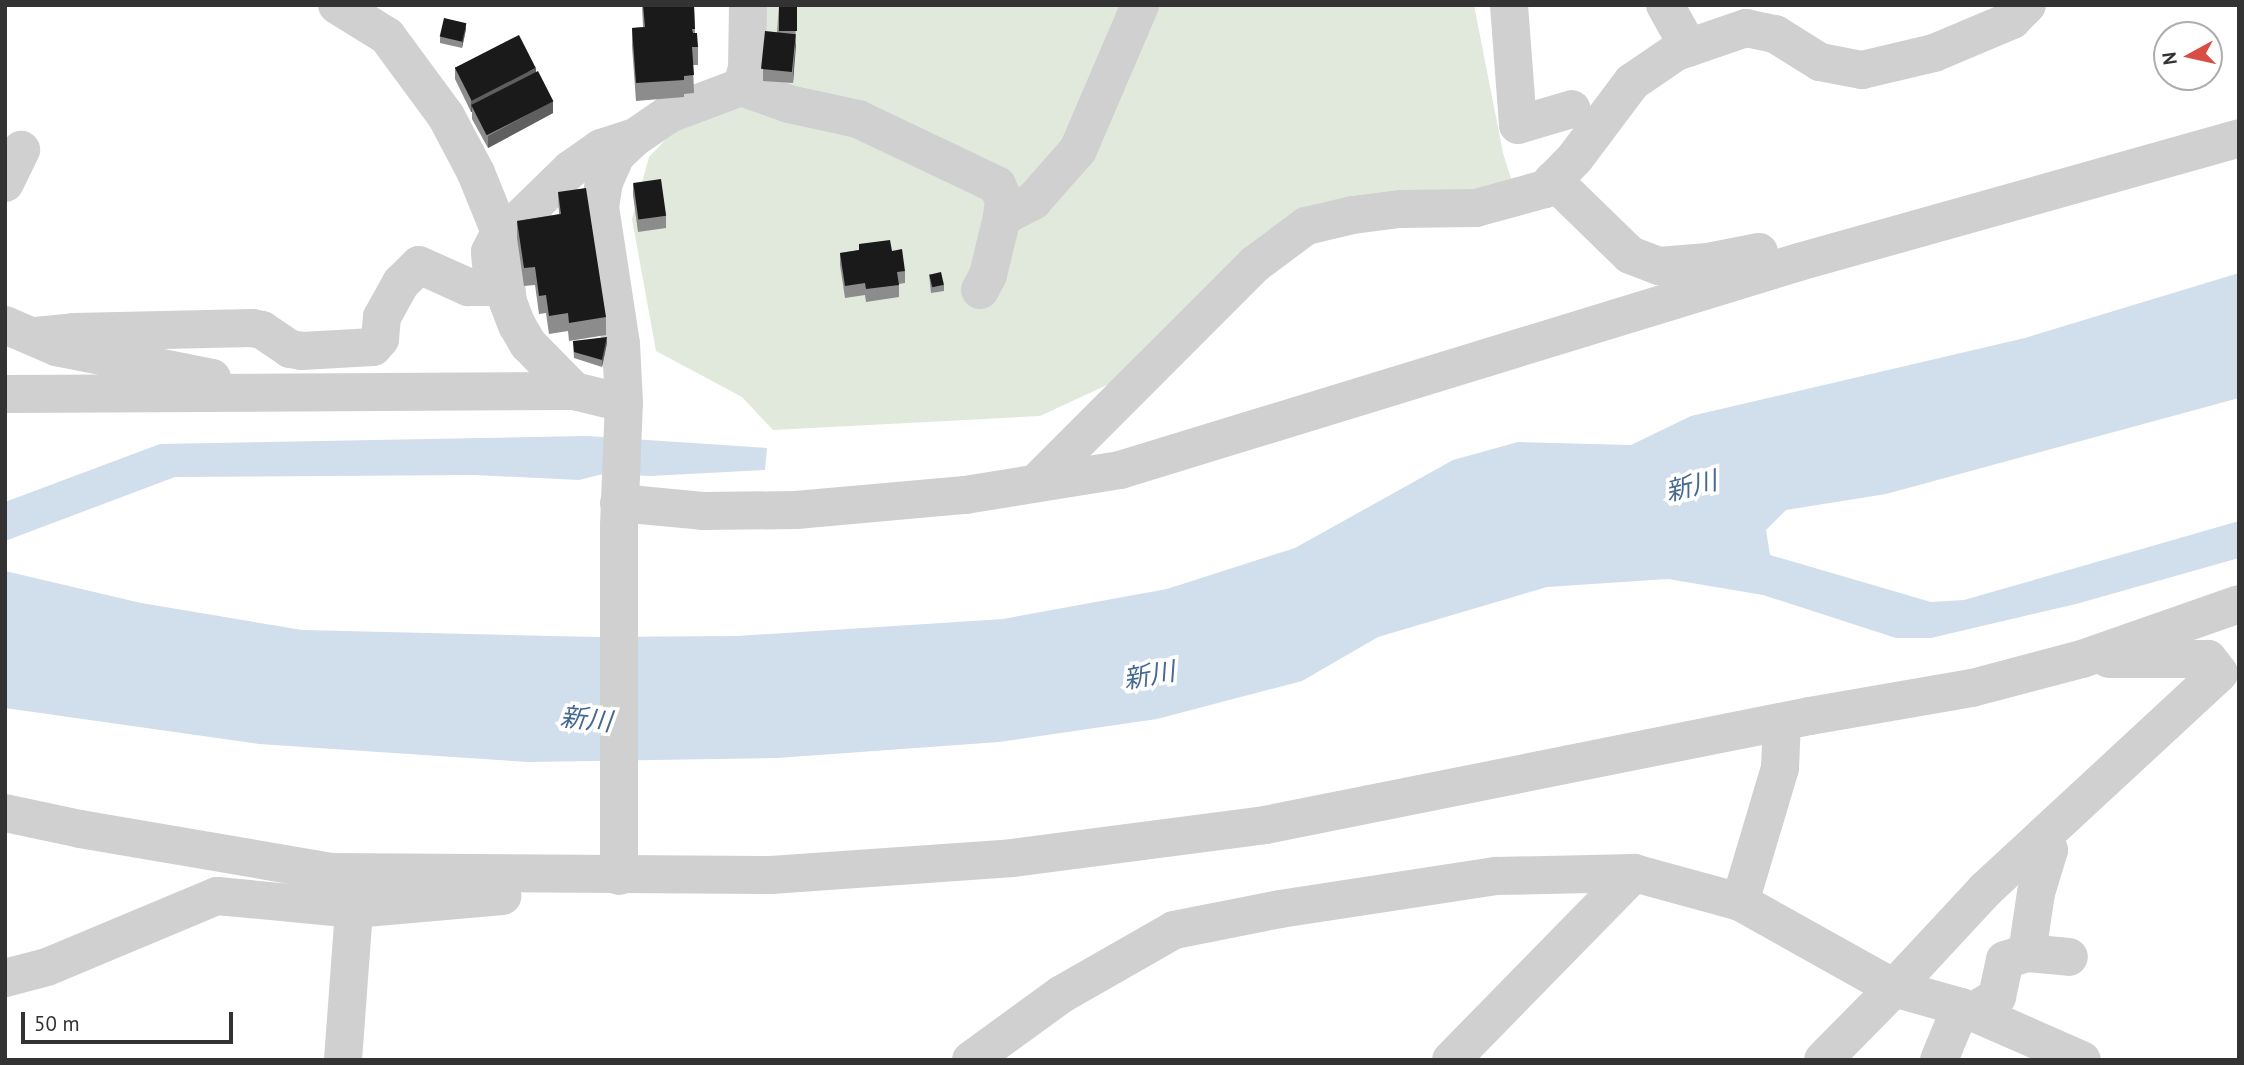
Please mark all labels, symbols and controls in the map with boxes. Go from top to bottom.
north arrow [2153,21,2223,91]
text: N [2156,51,2182,67]
water label: 新川 [1662,465,1720,507]
water label: 新川 [1121,655,1177,695]
water label: 新川 [559,701,613,737]
scale bar [24,998,236,1042]
text: 50 m [34,1010,80,1037]

